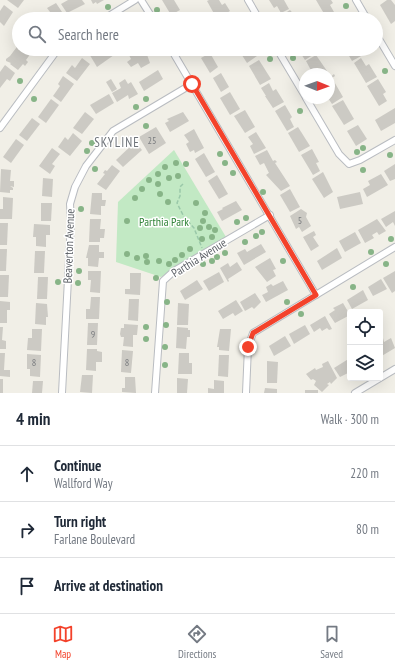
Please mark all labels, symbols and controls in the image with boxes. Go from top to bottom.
search box [12,12,383,56]
icon: search [26,23,48,45]
text: Search here [58,25,119,44]
north arrow [299,68,335,104]
route start [183,75,201,93]
district label: SKYLINE [94,134,140,151]
house number: 25 [148,134,157,147]
street label: Beaverton Avenue [60,208,77,284]
park label: Parthia Park [139,214,189,229]
house number: 5 [298,214,302,227]
street label: Parthia Avenue [168,235,229,280]
map controls [347,309,383,381]
button: locate [347,309,383,345]
house number: 9 [91,328,95,341]
route end [239,338,257,356]
button: layers [347,345,383,381]
house number: 8 [32,356,36,369]
house number: 8 [125,356,129,369]
text: 4 min [16,408,50,430]
text: Walk · 300 m [321,411,379,428]
text: Continue [54,456,101,475]
icon: ahead [16,463,38,485]
text: 220 m [350,465,379,482]
text: Wallford Way [54,475,113,492]
text: Turn right [54,512,106,531]
icon: right [16,519,38,541]
text: 80 m [356,521,379,538]
text: Farlane Boulevard [54,531,135,548]
icon: arrive [16,575,38,597]
text: Arrive at destination [54,576,163,595]
tab: Map [52,623,74,661]
tab: Directions [178,623,216,661]
tab: Saved [320,623,343,661]

